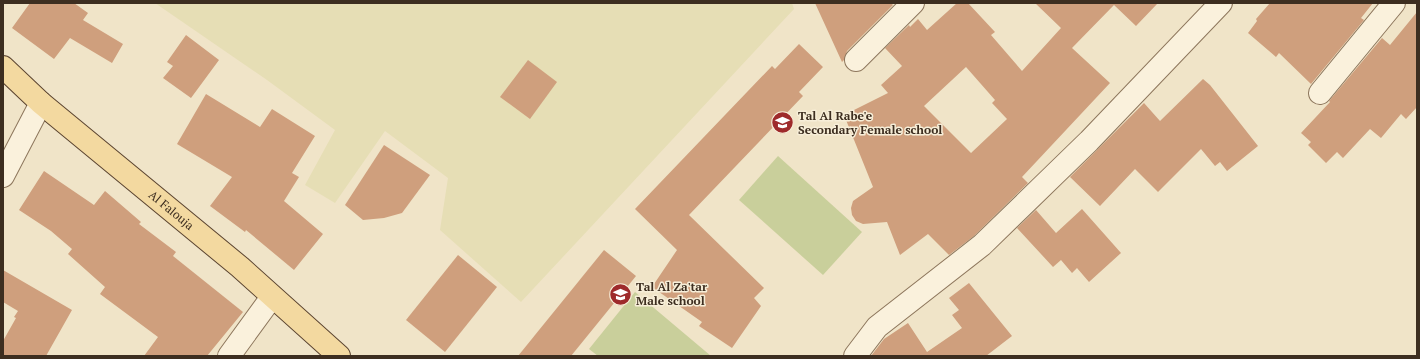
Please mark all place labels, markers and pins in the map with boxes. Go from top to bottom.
place label: Tal Al Rabe'e Secondary Female school [798,108,942,137]
school or university icon: Tal Al Rabe'e Secondary Female school [769,110,795,136]
place label: Tal Al Za'tar Male school [636,279,708,308]
school or university icon: Tal Al Za'tar Male school [607,281,633,307]

